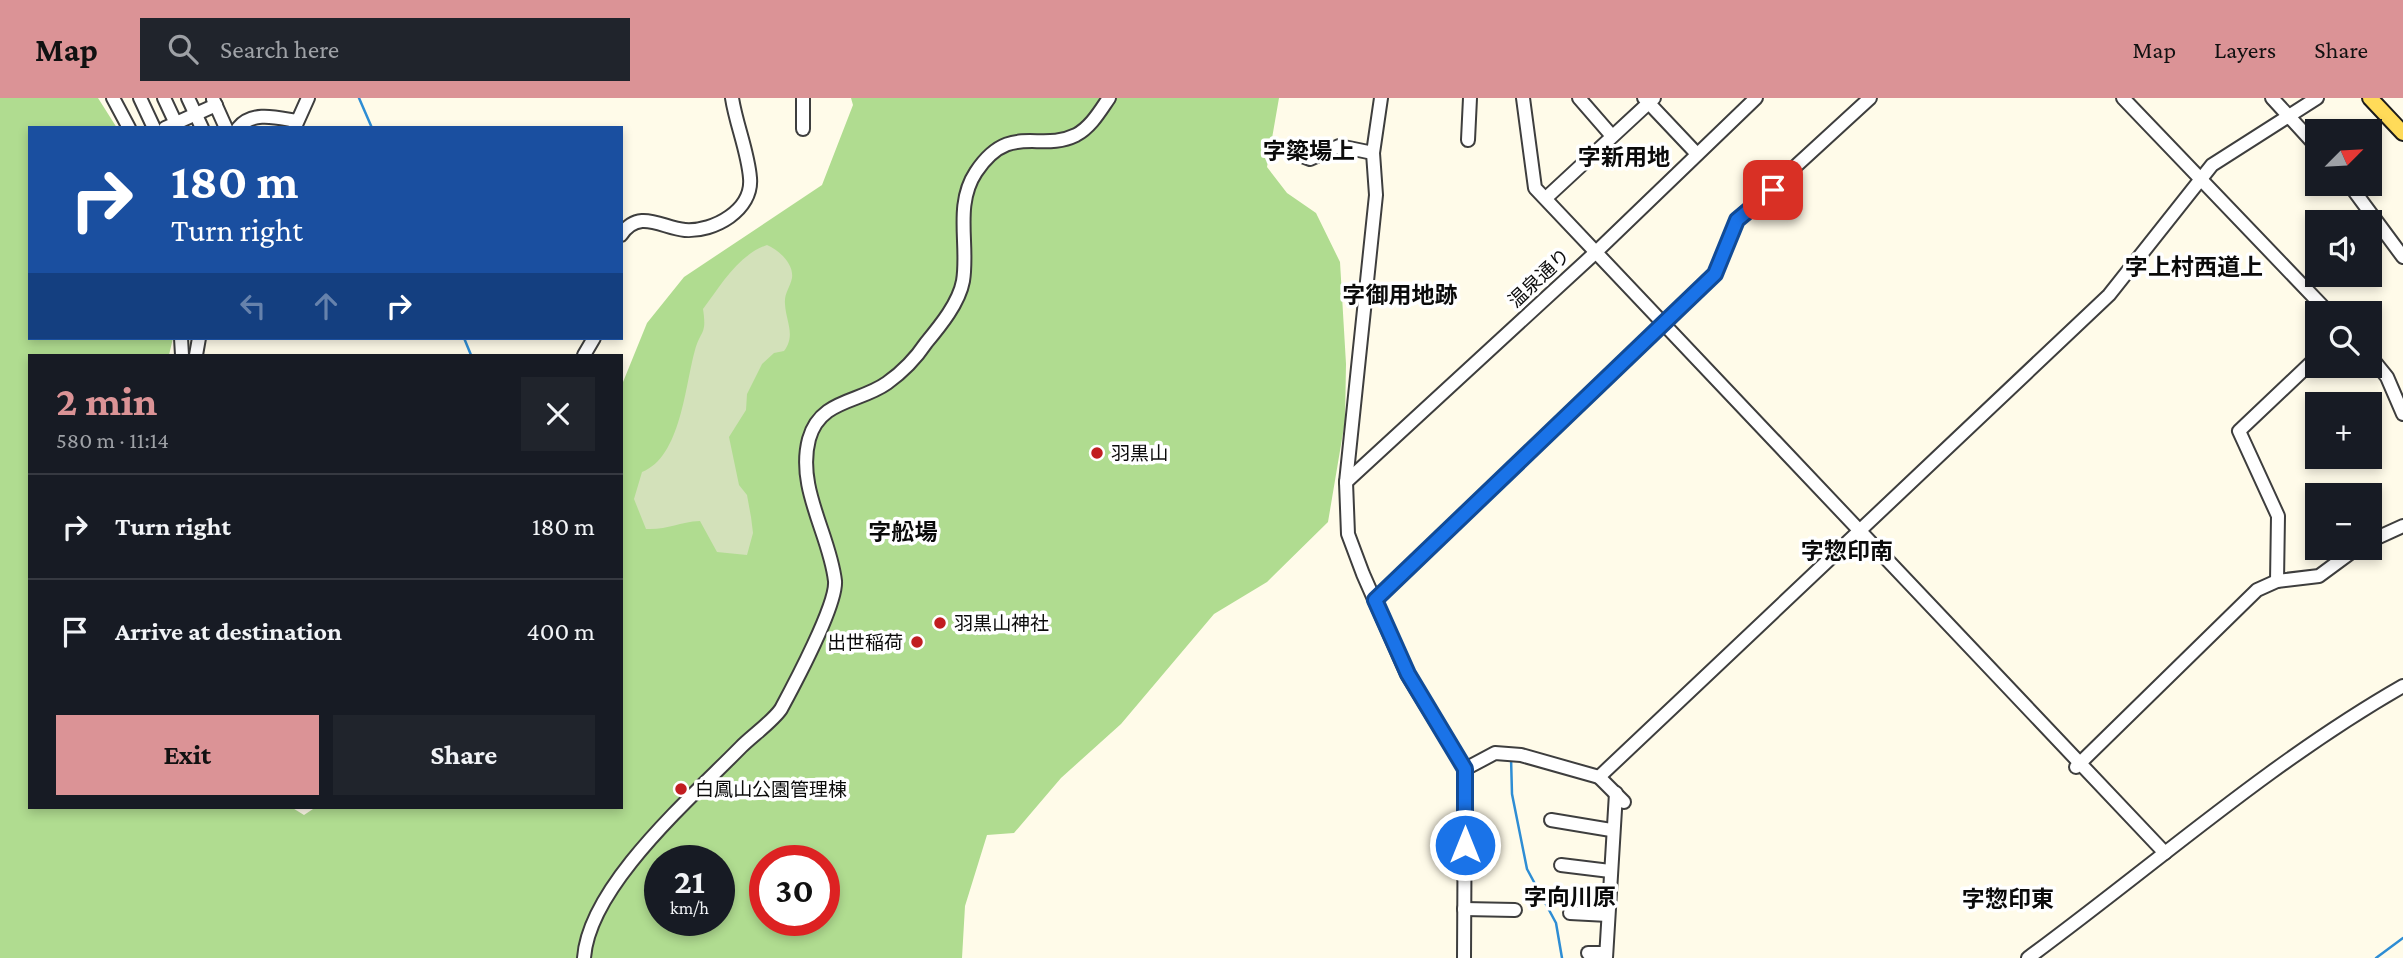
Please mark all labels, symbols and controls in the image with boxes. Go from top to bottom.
search box [140,18,630,81]
icon: search [164,30,202,68]
text: Map [35,31,98,68]
text: Search here [220,35,339,64]
text: Map [2132,36,2176,63]
text: Layers [2214,36,2276,63]
text: Share [2314,36,2368,63]
north arrow [2305,119,2382,196]
map controls [2305,119,2382,560]
district label: 字簗場上 [1263,138,1355,164]
district label: 字新用地 [1578,144,1670,170]
icon: right [56,154,147,245]
text: 180 m [171,154,299,209]
pin [1743,160,1803,220]
icon: arrive [1754,171,1792,209]
button: sound [2305,210,2382,287]
text: Turn right [171,212,303,248]
street label: 温泉通り [1504,244,1574,312]
district label: 字上村西道上 [2125,254,2263,280]
district label: 字御用地跡 [1343,282,1458,308]
icon: left [234,287,272,325]
icon: ahead [307,287,345,325]
icon: right [380,287,418,325]
button: search [2305,301,2382,378]
text: 2 min [56,377,157,424]
button: close [521,377,595,451]
button: + [2305,392,2382,469]
text: 580 m · 11:14 [56,427,169,453]
place label: 羽黒山 [1111,443,1168,464]
marker: 羽黒山 [1089,445,1105,461]
button: − [2305,483,2382,560]
icon: right [56,508,94,546]
text: Turn right [115,512,231,541]
text: 180 m [532,512,595,541]
district label: 字舩場 [869,519,938,545]
district label: 字惣印南 [1801,538,1893,564]
icon: arrive [56,613,94,651]
place label: 羽黒山神社 [954,613,1049,634]
marker: 羽黒山神社 [932,615,948,631]
text: Arrive at destination [115,617,342,646]
text: 400 m [527,617,595,646]
place label: 出世稲荷 [827,632,903,653]
marker: 出世稲荷 [909,634,925,650]
button: Exit [56,715,319,795]
button: Share [333,715,595,795]
place label: 白鳳山公園管理棟 [695,779,847,800]
marker: 白鳳山公園管理棟 [673,781,689,797]
position arrow [1428,808,1502,882]
speed limit sign: 30 [749,845,840,936]
text: 21 [674,862,705,901]
district label: 字向川原 [1524,884,1616,910]
district label: 字惣印東 [1962,886,2054,912]
text: km/h [670,898,709,918]

